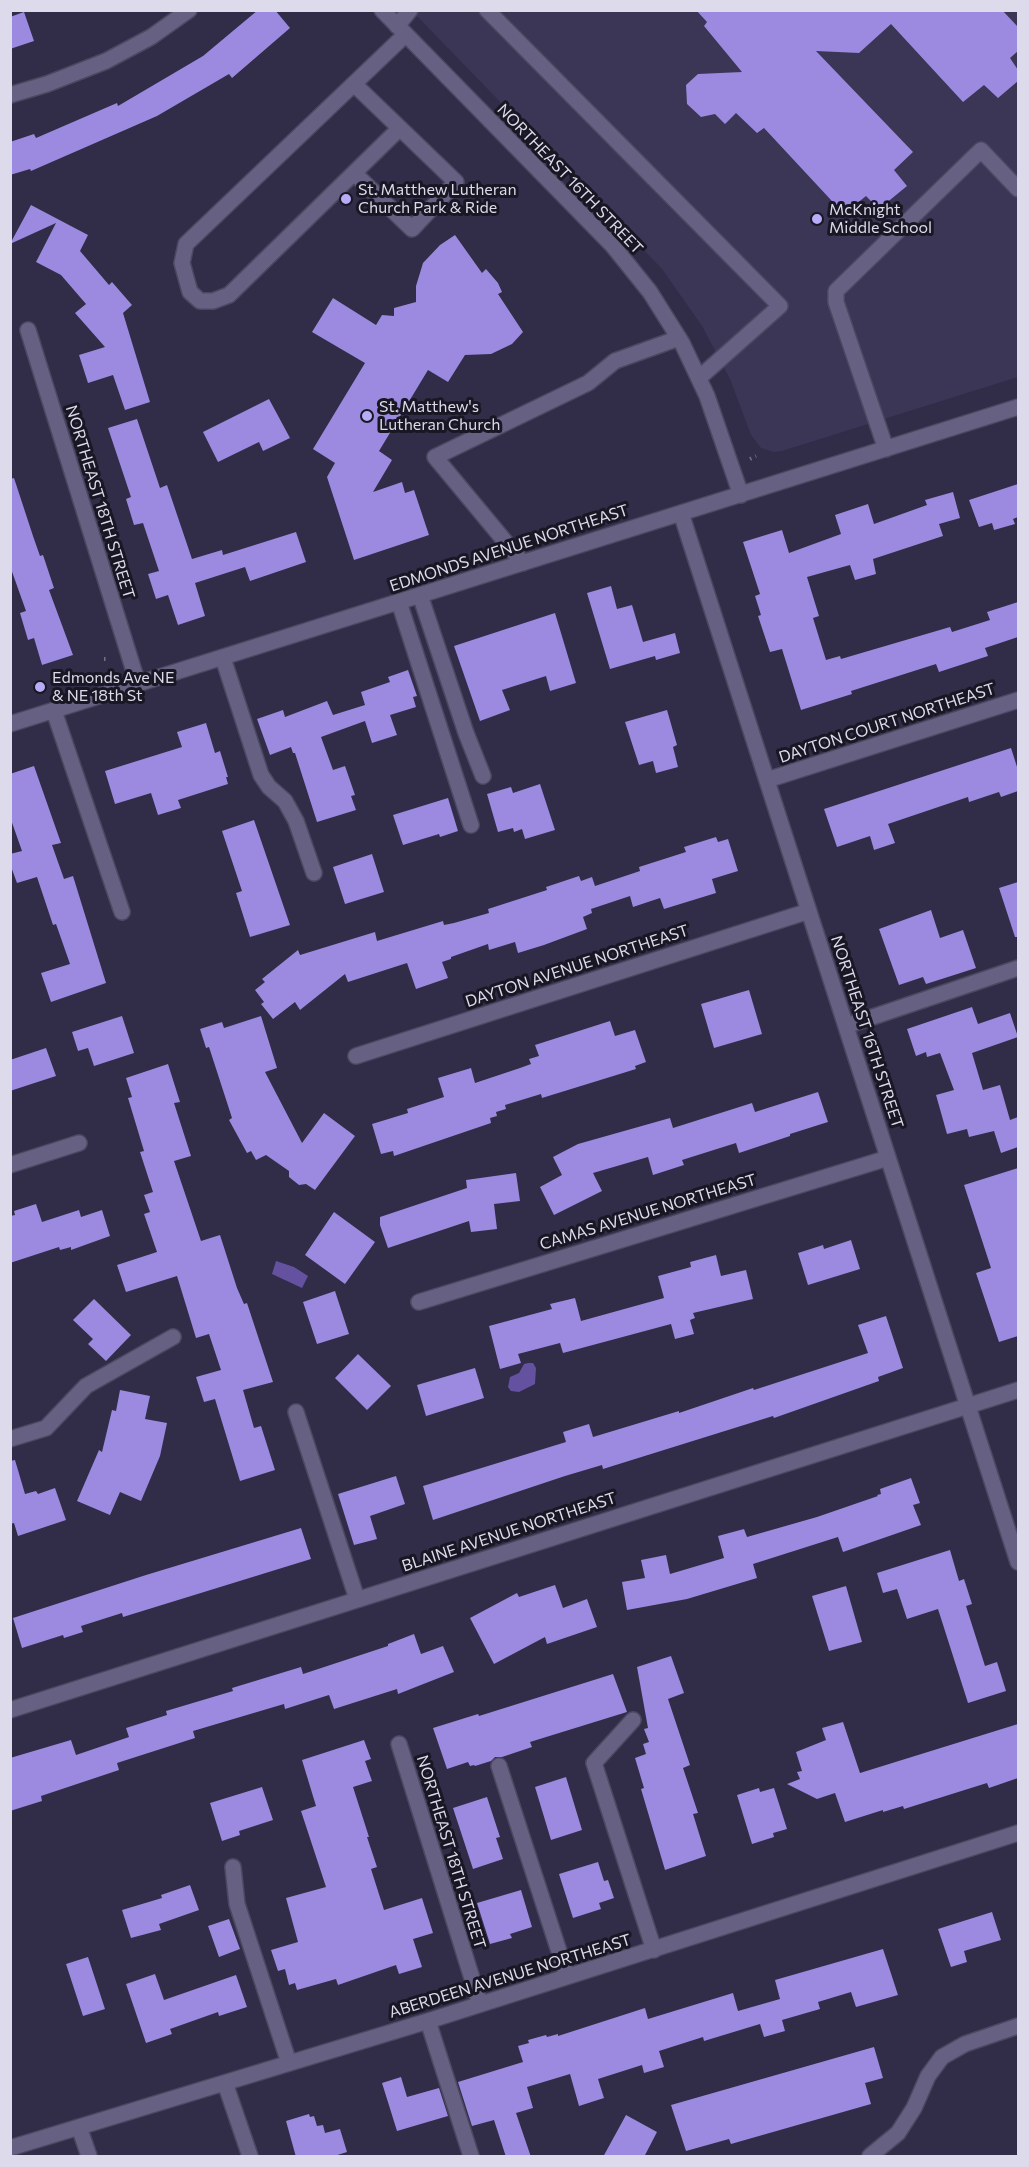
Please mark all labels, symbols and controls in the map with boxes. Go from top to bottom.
street label: NORTHEAST 16TH STREET [493,100,647,258]
place label: St. Matthew Lutheran Church Park & Ride [358,180,517,218]
marker: St. Matthew Lutheran Church Park & Ride [339,192,353,206]
place label: McKnight Middle School [829,200,932,238]
marker: McKnight Middle School [810,212,824,226]
place label: St. Matthew's Lutheran Church [379,397,500,435]
street label: NORTHEAST 18TH STREET [61,403,139,601]
marker: St. Matthew's Lutheran Church [360,409,374,423]
street label: EDMONDS AVENUE NORTHEAST [387,500,631,596]
place label: Edmonds Ave NE & NE 18th St [52,668,174,706]
street label: DAYTON COURT NORTHEAST [776,679,998,767]
marker: Edmonds Ave NE & NE 18th St [33,680,47,694]
street label: DAYTON AVENUE NORTHEAST [463,921,691,1011]
street label: NORTHEAST 16TH STREET [827,933,907,1131]
street label: CAMAS AVENUE NORTHEAST [537,1170,759,1254]
street label: BLAINE AVENUE NORTHEAST [399,1488,619,1576]
street label: NORTHEAST 18TH STREET [412,1753,490,1951]
street label: ABERDEEN AVENUE NORTHEAST [387,1930,633,2022]

